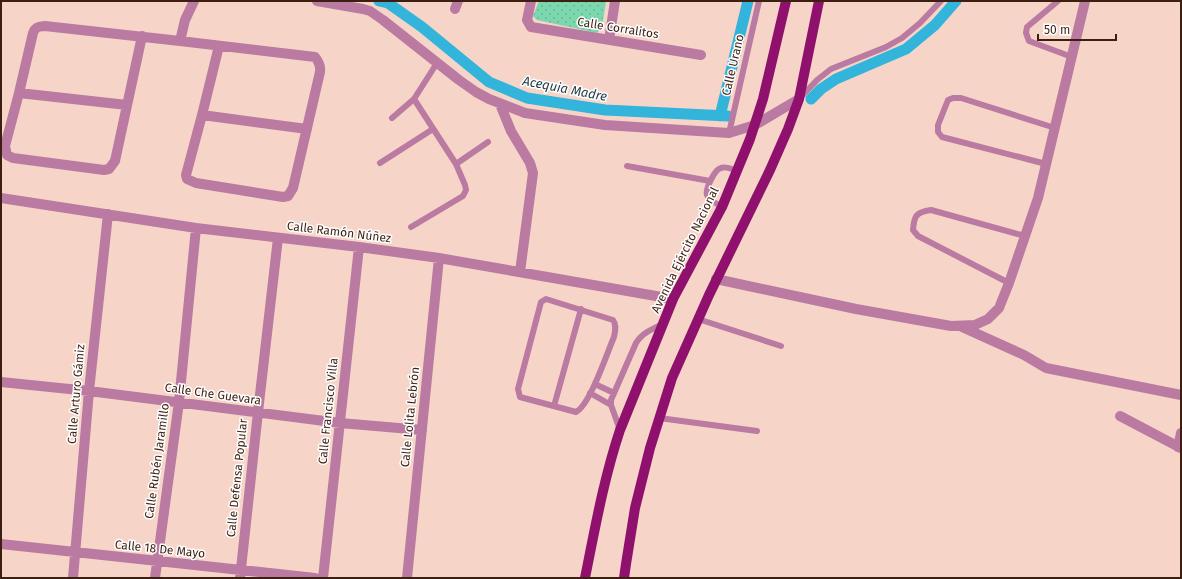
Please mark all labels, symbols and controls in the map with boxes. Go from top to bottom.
street label: Calle Corralitos [576,15,660,41]
scale bar [1038,16,1116,42]
text: 50 m [1044,23,1070,37]
street label: Calle Urano [719,33,747,97]
water label: Acequia Madre [520,73,609,104]
street label: Avenida Ejército Nacional [648,184,722,315]
street label: Calle Ramón Núñez [286,219,392,245]
street label: Calle Arturo Gámiz [65,344,87,444]
street label: Calle Francisco Villa [315,357,341,465]
street label: Calle Lolita Lebrón [398,366,422,468]
street label: Calle Che Guevara [164,380,262,408]
street label: Calle Rubén Jaramillo [142,402,172,520]
street label: Calle Defensa Popular [224,418,250,538]
street label: Calle 18 De Mayo [114,537,206,561]

